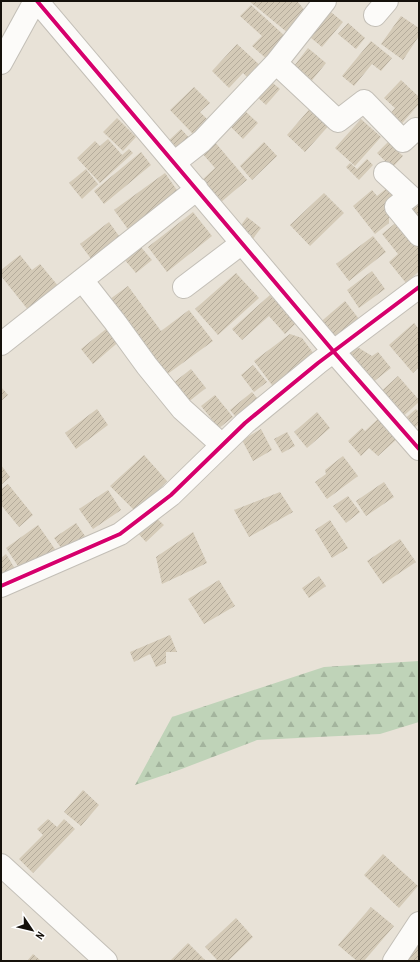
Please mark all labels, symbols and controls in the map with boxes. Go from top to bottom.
north arrow [12,910,52,950]
text: N [33,929,48,942]

